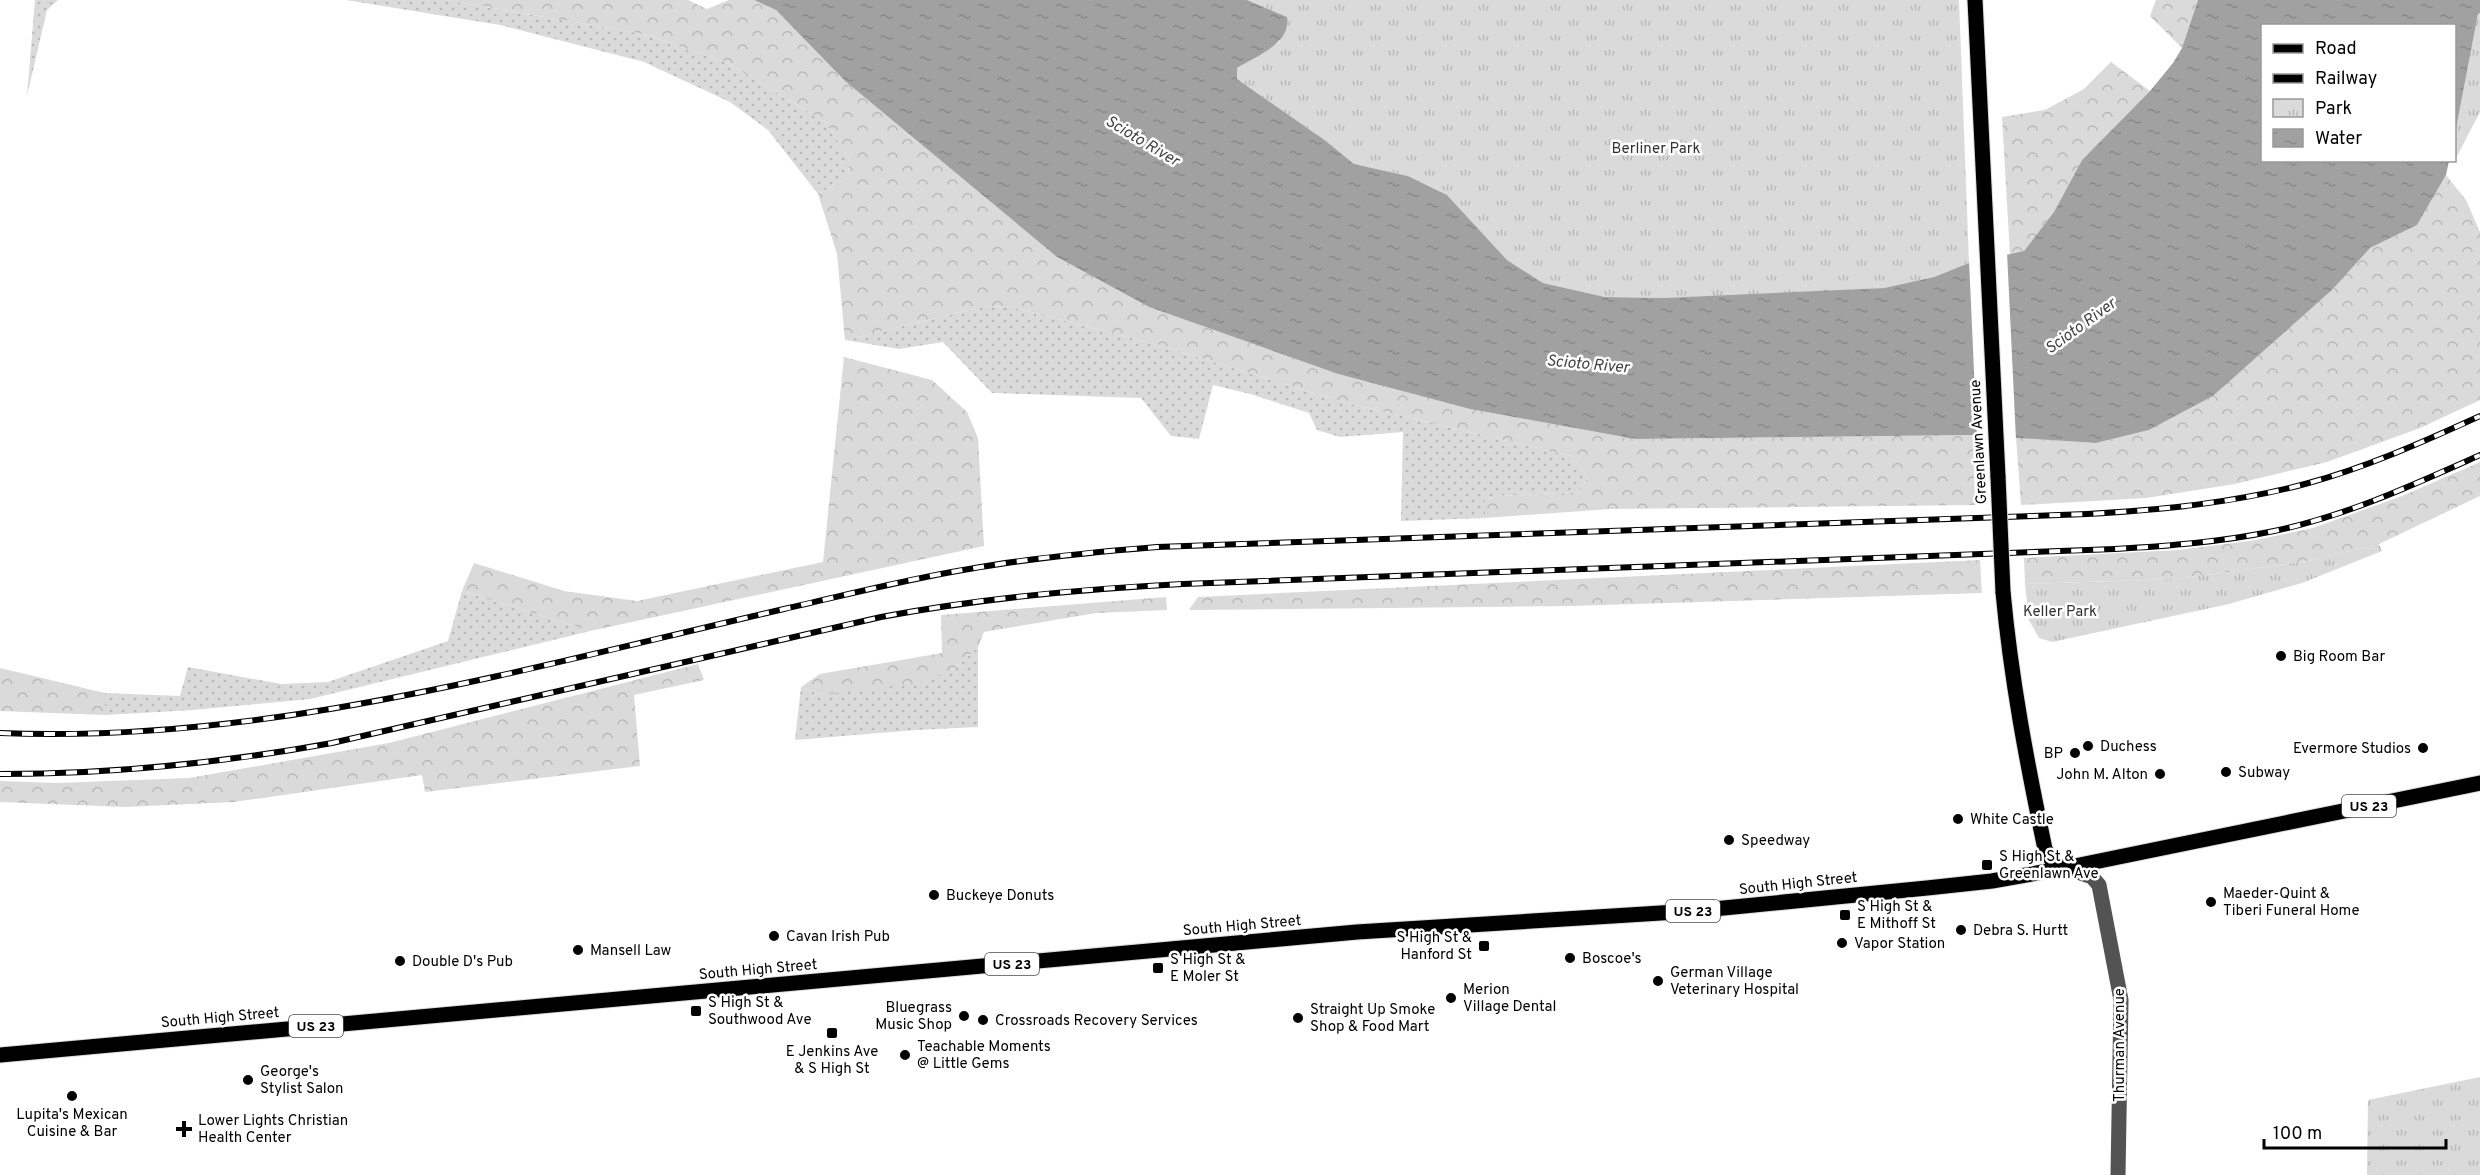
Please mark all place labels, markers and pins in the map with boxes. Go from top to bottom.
place label: Big Room Bar [2293,648,2385,667]
marker: Big Room Bar [2274,649,2288,663]
place label: Duchess [2100,738,2157,757]
marker: Duchess [2081,739,2095,753]
place label: Evermore Studios [2293,740,2411,759]
marker: Evermore Studios [2416,741,2430,755]
place label: BP [2044,745,2063,764]
marker: BP [2068,746,2082,760]
place label: Subway [2238,764,2290,783]
marker: Subway [2219,765,2233,779]
place label: John M. Alton [2056,766,2148,785]
marker: John M. Alton [2153,767,2167,781]
place label: White Castle [1970,811,2054,830]
marker: White Castle [1951,812,1965,826]
place label: Speedway [1741,832,1810,851]
marker: Speedway [1722,833,1736,847]
place label: S High St & Greenlawn Ave [1999,848,2099,884]
marker: S High St & Greenlawn Ave [1980,858,1994,872]
place label: Maeder-Quint & Tiberi Funeral Home [2223,885,2360,921]
place label: Buckeye Donuts [946,887,1054,906]
marker: Buckeye Donuts [927,888,941,902]
marker: Maeder-Quint & Tiberi Funeral Home [2204,895,2218,909]
place label: S High St & E Mithoff St [1857,898,1936,934]
marker: S High St & E Mithoff St [1838,908,1852,922]
place label: Debra S. Hurtt [1973,922,2068,941]
marker: Debra S. Hurtt [1954,923,1968,937]
place label: Cavan Irish Pub [786,928,890,947]
marker: Cavan Irish Pub [767,929,781,943]
place label: S High St & Hanford St [1397,929,1472,965]
place label: Vapor Station [1854,935,1945,954]
marker: Vapor Station [1835,936,1849,950]
marker: S High St & Hanford St [1477,939,1491,953]
place label: Mansell Law [590,942,672,961]
marker: Mansell Law [571,943,585,957]
place label: Boscoe's [1582,950,1642,969]
place label: S High St & E Moler St [1170,951,1245,987]
marker: Boscoe's [1563,951,1577,965]
place label: Double D's Pub [412,953,513,972]
marker: Double D's Pub [393,954,407,968]
marker: S High St & E Moler St [1151,961,1165,975]
place label: German Village Veterinary Hospital [1670,964,1799,1000]
marker: German Village Veterinary Hospital [1651,974,1665,988]
place label: Merion Village Dental [1463,981,1556,1017]
marker: Merion Village Dental [1444,991,1458,1005]
place label: S High St & Southwood Ave [708,994,811,1030]
place label: Bluegrass Music Shop [875,999,952,1035]
place label: Straight Up Smoke Shop & Food Mart [1310,1001,1435,1037]
marker: S High St & Southwood Ave [689,1004,703,1018]
marker: Bluegrass Music Shop [957,1009,971,1023]
marker: Straight Up Smoke Shop & Food Mart [1291,1011,1305,1025]
place label: Crossroads Recovery Services [995,1012,1198,1031]
marker: Crossroads Recovery Services [976,1013,990,1027]
marker: E Jenkins Ave & S High St [825,1026,839,1040]
place label: Teachable Moments @ Little Gems [917,1038,1051,1074]
place label: E Jenkins Ave & S High St [786,1043,878,1079]
marker: Teachable Moments @ Little Gems [898,1048,912,1062]
place label: George's Stylist Salon [260,1063,344,1099]
marker: George's Stylist Salon [241,1073,255,1087]
marker: Lupita's Mexican Cuisine & Bar [65,1089,79,1103]
place label: Lupita's Mexican Cuisine & Bar [16,1106,128,1142]
place label: Lower Lights Christian Health Center [198,1112,348,1148]
marker: Lower Lights Christian Health Center [175,1120,193,1138]

